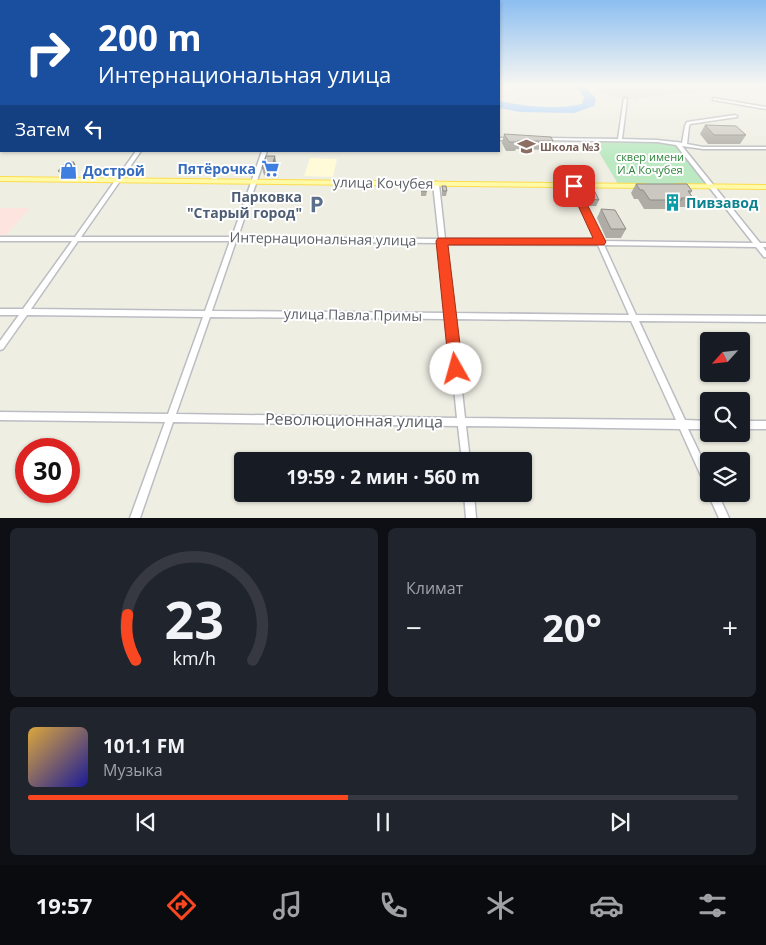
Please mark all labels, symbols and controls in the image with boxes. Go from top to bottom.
text: 200 m [98,14,202,61]
icon: right [15,20,80,85]
text: Интернациональная улица [98,59,391,89]
icon: left [80,115,108,143]
text: Затем [15,116,70,142]
school or university icon: Школа №3 [516,137,536,157]
place label: Школа №3 [540,139,600,154]
park label: сквер имени И.А Кочубея [616,149,684,177]
place label: Пятёрочка [177,159,256,178]
supermarket icon: Пятёрочка [260,159,280,179]
shop icon: Дострой [59,161,79,181]
place label: Дострой [83,161,145,180]
pin [553,165,595,207]
street label: улица Кочубея [333,172,433,193]
icon: arrive [560,172,588,200]
place label: Парковка "Старый город" [187,187,302,222]
building icon: Пивзавод [662,193,682,213]
place label: Пивзавод [686,193,759,212]
parking icon: Парковка "Старый город" [306,195,326,215]
street label: Интернациональная улица [230,227,416,250]
street label: улица Павла Примы [284,304,422,325]
north arrow [700,332,750,382]
map controls [700,332,750,502]
position arrow [429,342,481,394]
button: search [700,392,750,442]
street label: Революционная улица [265,407,443,433]
speed limit sign: 30 [15,438,80,503]
button: layers [700,452,750,502]
text: 19:59 · 2 мин · 560 m [286,464,480,490]
text: Климат [406,577,463,599]
text: 23 [164,583,224,654]
text: 20° [542,601,602,653]
text: − [406,608,422,646]
text: + [722,608,738,646]
text: km/h [172,646,216,670]
text: 101.1 FM [103,733,185,759]
text: Музыка [103,759,163,781]
icon: previous [132,808,160,836]
icon: pause [369,808,397,836]
icon: next [606,808,634,836]
icon: directions [164,888,199,923]
icon: music [270,888,305,923]
icon: phone [376,888,411,923]
icon: climate [483,888,518,923]
icon: car [589,888,624,923]
icon: filters [695,888,730,923]
text: 19:57 [36,890,92,920]

